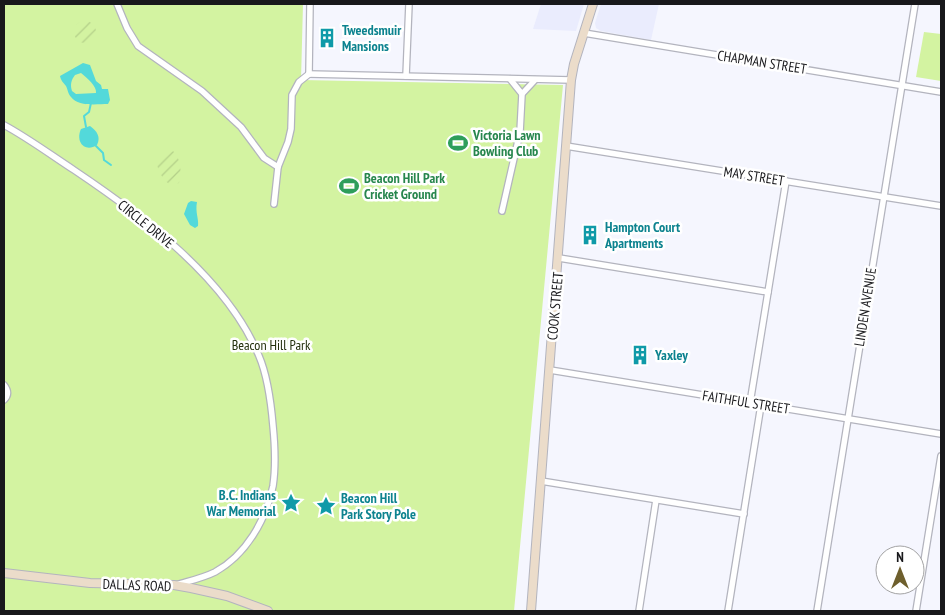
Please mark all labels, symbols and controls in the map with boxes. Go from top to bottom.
place label: Tweedsmuir Mansions [342,21,402,55]
building icon: Tweedsmuir Mansions [316,27,338,49]
street label: CHAPMAN STREET [716,46,809,78]
place label: Victoria Lawn Bowling Club [472,126,541,160]
sports icon: Victoria Lawn Bowling Club [447,132,469,154]
street label: MAY STREET [722,162,786,190]
place label: Beacon Hill Park Cricket Ground [364,169,445,203]
sports icon: Beacon Hill Park Cricket Ground [338,175,360,197]
street label: CIRCLE DRIVE [114,196,178,252]
place label: Hampton Court Apartments [604,218,680,252]
building icon: Hampton Court Apartments [579,224,601,246]
street label: LINDEN AVENUE [850,266,880,348]
street label: COOK STREET [543,270,567,341]
park label: Beacon Hill Park [232,336,311,354]
building icon: Yaxley [629,344,651,366]
place label: Yaxley [654,346,688,364]
street label: FAITHFUL STREET [701,386,792,418]
place label: B.C. Indians War Memorial [206,486,277,520]
place label: Beacon Hill Park Story Pole [341,489,416,523]
place icon: B.C. Indians War Memorial [280,492,302,514]
place icon: Beacon Hill Park Story Pole [315,495,337,517]
north arrow [875,545,925,595]
text: N [896,548,904,566]
street label: DALLAS ROAD [102,575,172,595]

